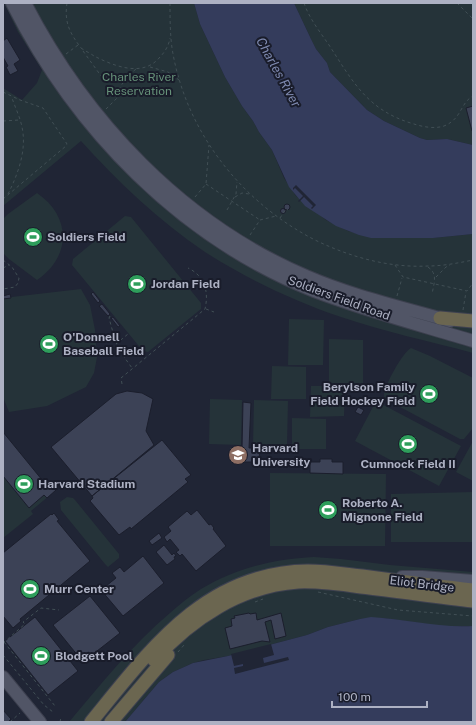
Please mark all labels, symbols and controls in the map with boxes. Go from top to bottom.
water label: Charles River [253,35,304,110]
park label: Charles River Reservation [102,70,176,98]
sports icon: Soldiers Field [22,226,44,248]
place label: Soldiers Field [47,230,125,244]
sports icon: Jordan Field [126,273,148,295]
street label: Soldiers Field Road [286,273,392,323]
place label: Jordan Field [151,277,220,291]
place label: O'Donnell Baseball Field [63,330,144,358]
sports icon: O'Donnell Baseball Field [38,333,60,355]
place label: Berylson Family Field Hockey Field [310,380,415,408]
sports icon: Berylson Family Field Hockey Field [418,383,440,405]
sports icon: Cumnock Field II [397,433,419,455]
place label: Harvard University [252,441,310,469]
school or university icon: Harvard University [227,444,249,466]
place label: Cumnock Field II [360,457,456,471]
sports icon: Harvard Stadium [13,473,35,495]
place label: Harvard Stadium [38,477,135,491]
place label: Roberto A. Mignone Field [342,496,423,524]
sports icon: Roberto A. Mignone Field [317,499,339,521]
street label: Eliot Bridge [389,573,455,595]
sports icon: Murr Center [19,578,41,600]
place label: Murr Center [44,582,114,596]
sports icon: Blodgett Pool [30,645,52,667]
place label: Blodgett Pool [55,649,133,663]
scale bar [332,683,427,709]
text: 100 m [338,690,371,704]

